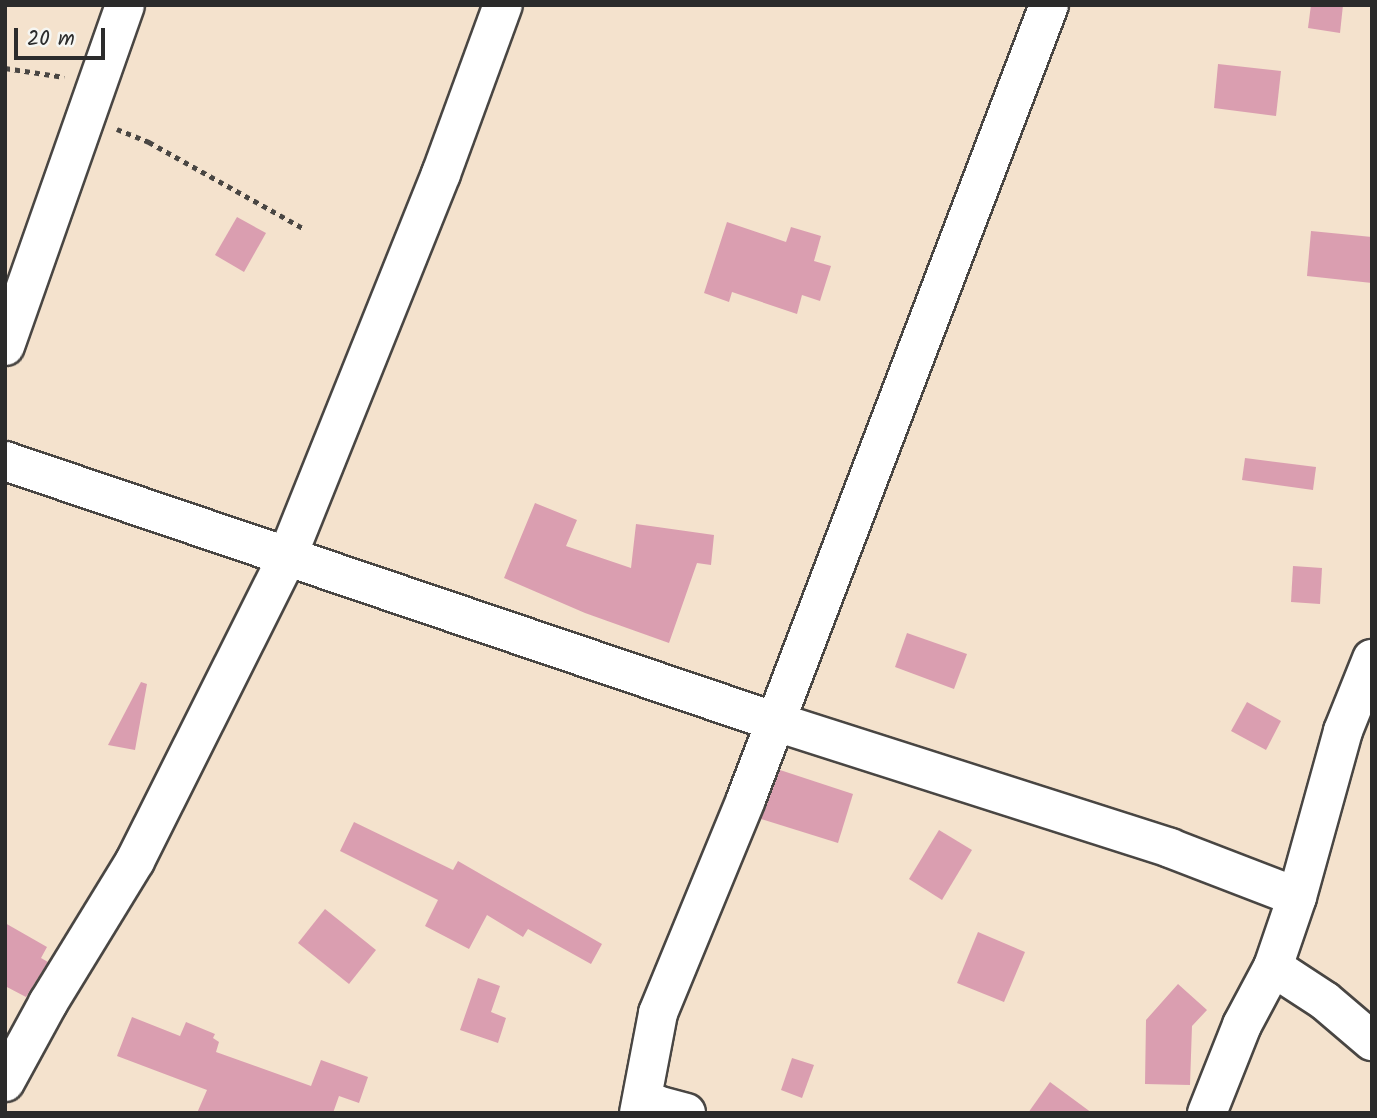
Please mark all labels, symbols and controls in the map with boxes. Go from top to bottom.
scale bar [18,14,108,58]
text: 20 m [27,23,75,56]

